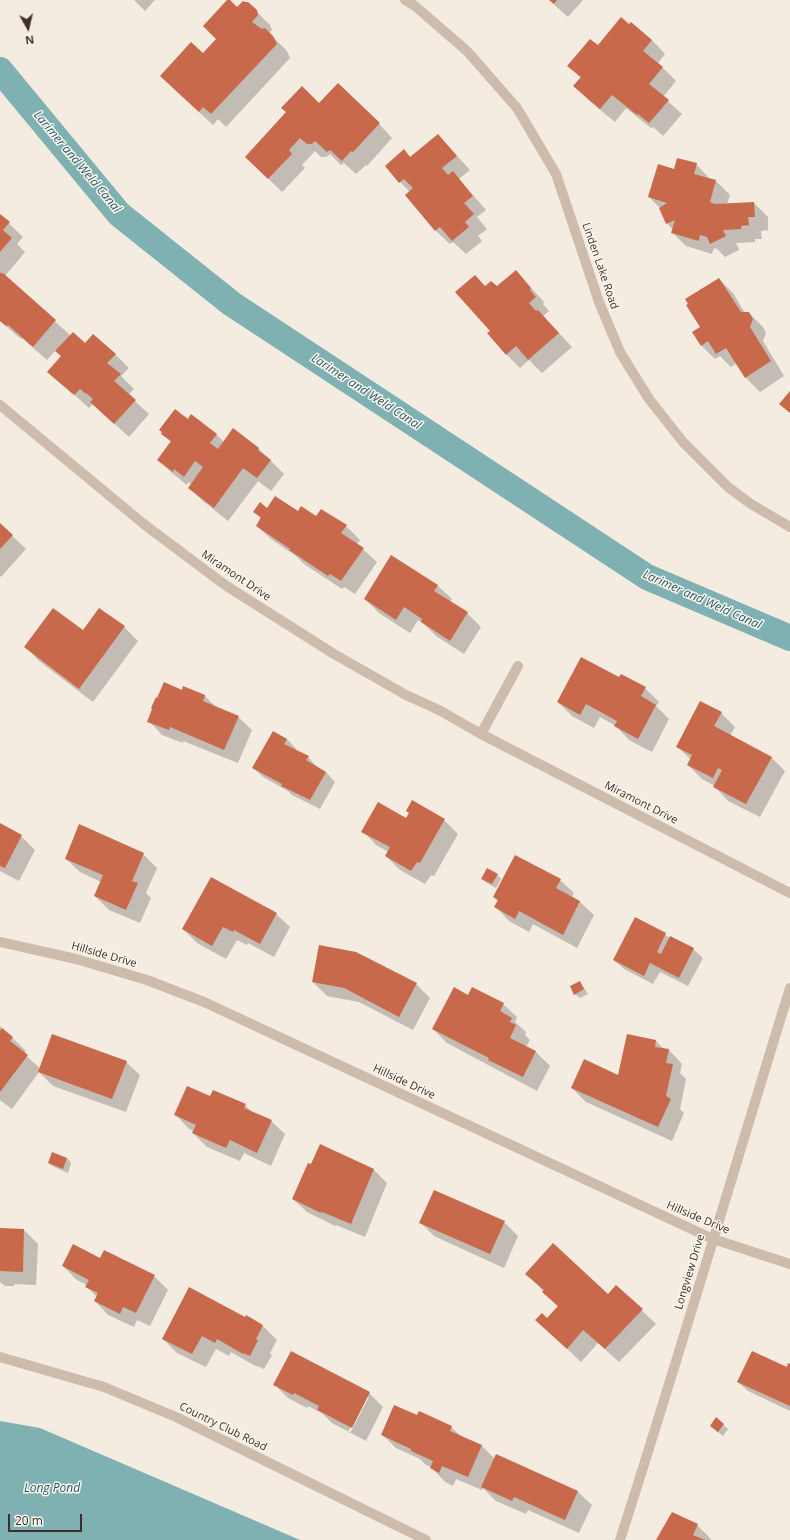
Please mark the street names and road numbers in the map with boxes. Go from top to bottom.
street label: Linden Lake Road [579,221,621,311]
street label: Miramont Drive [199,548,273,604]
street label: Miramont Drive [602,779,680,827]
street label: Hillside Drive [70,939,138,971]
street label: Hillside Drive [371,1062,437,1102]
street label: Hillside Drive [665,1199,731,1237]
street label: Longview Drive [672,1233,708,1311]
street label: Country Club Road [177,1400,269,1454]

